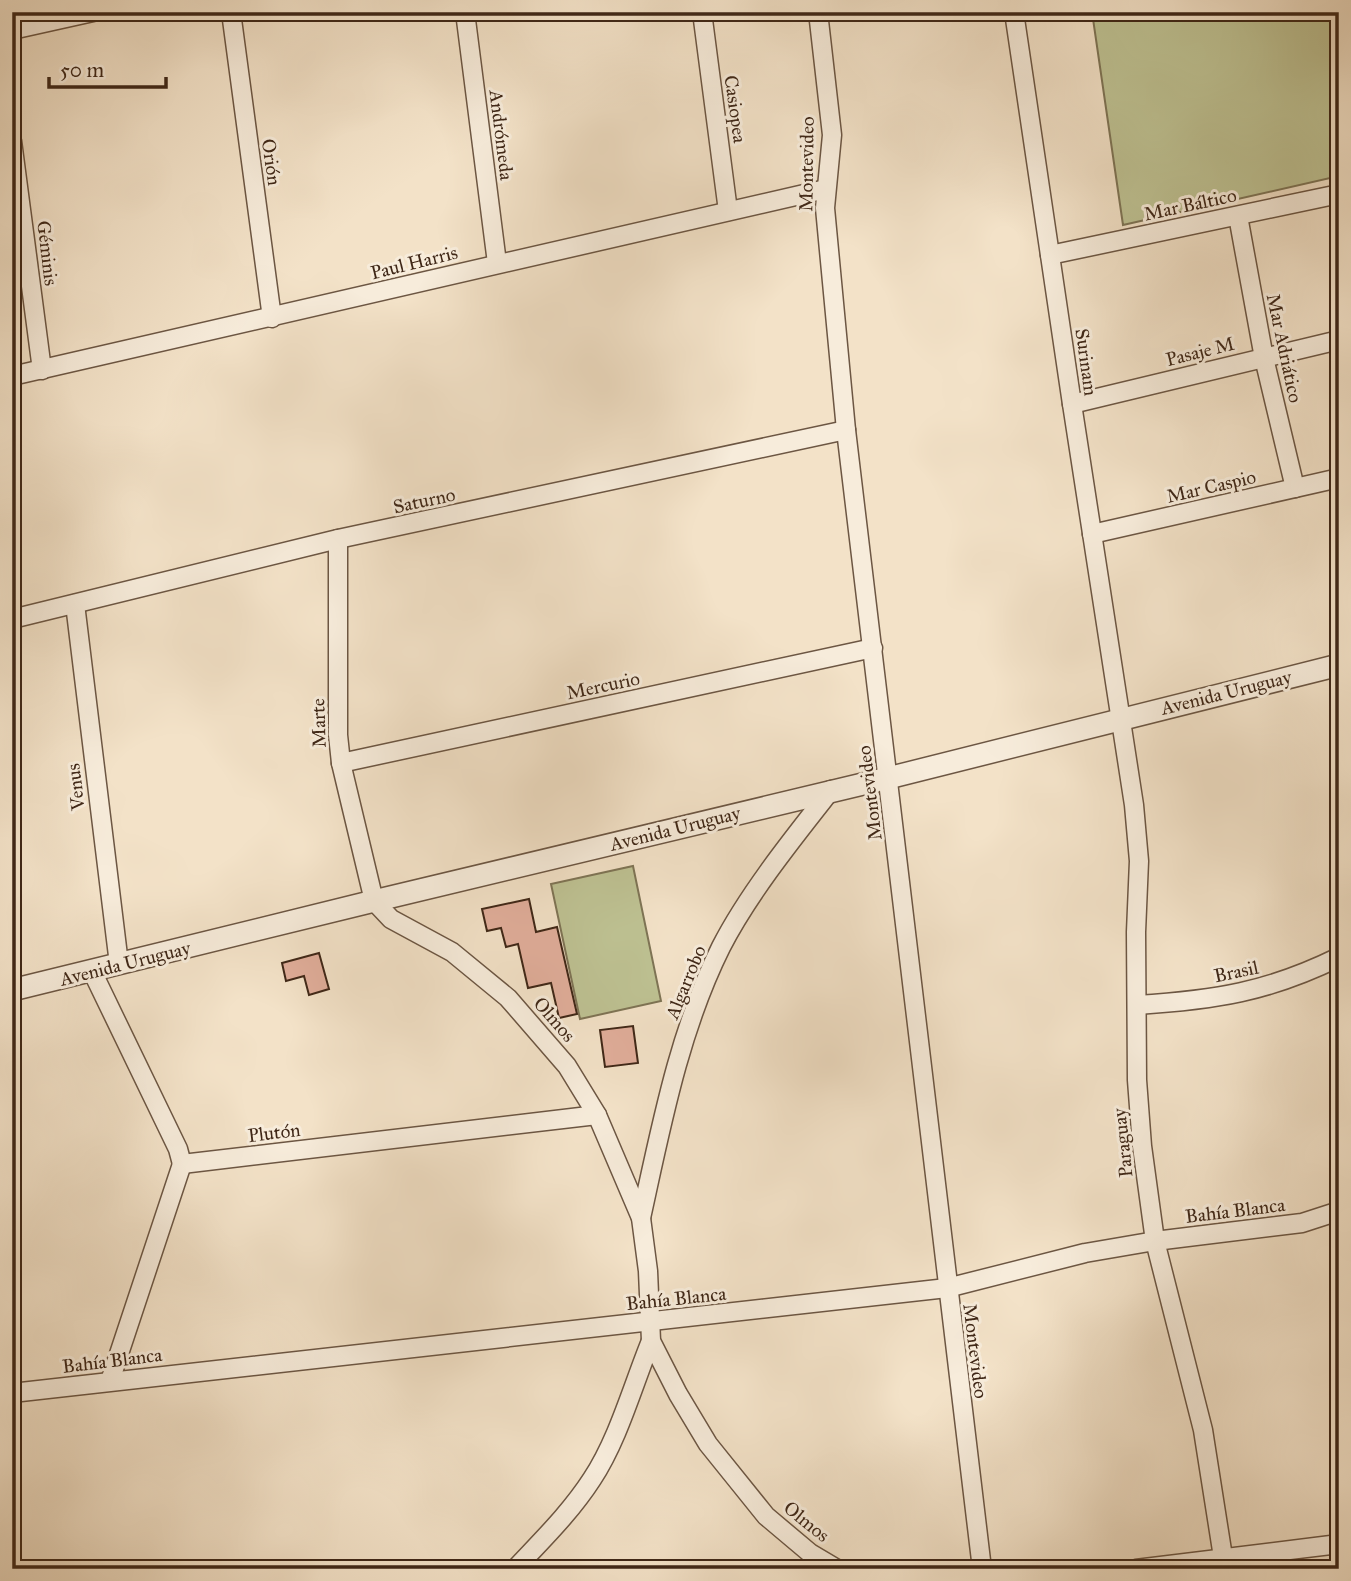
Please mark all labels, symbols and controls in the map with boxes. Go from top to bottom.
scale bar [49,46,166,90]
text: 50 m [60,57,105,83]
street label: Casiopea [719,74,752,145]
street label: Andrómeda [484,88,519,182]
street label: Montevideo [794,116,819,212]
street label: Orión [257,137,286,187]
street label: Mar Báltico [1142,183,1239,226]
street label: Géminis [32,219,63,287]
street label: Paul Harris [368,241,460,284]
street label: Mar Adriático [1262,291,1307,405]
street label: Surinam [1070,327,1103,397]
street label: Pasaje M [1164,332,1237,371]
street label: Mar Caspio [1164,465,1258,508]
street label: Saturno [391,483,458,518]
street label: Avenida Uruguay [1158,665,1295,721]
street label: Mercurio [564,666,642,704]
street label: Marte [306,698,331,748]
street label: Montevideo [852,744,887,842]
street label: Venus [61,762,90,813]
street label: Avenida Uruguay [607,801,744,857]
street label: Avenida Uruguay [57,936,194,992]
street label: Algarrobo [660,942,712,1024]
street label: Brasil [1212,955,1261,987]
street label: Olmos [529,992,580,1047]
street label: Paraguay [1107,1106,1139,1179]
street label: Plutón [246,1118,302,1147]
street label: Bahía Blanca [1184,1193,1287,1228]
street label: Bahía Blanca [625,1282,728,1315]
street label: Montevideo [958,1302,993,1400]
street label: Bahía Blanca [61,1343,164,1378]
street label: Olmos [779,1496,834,1547]

